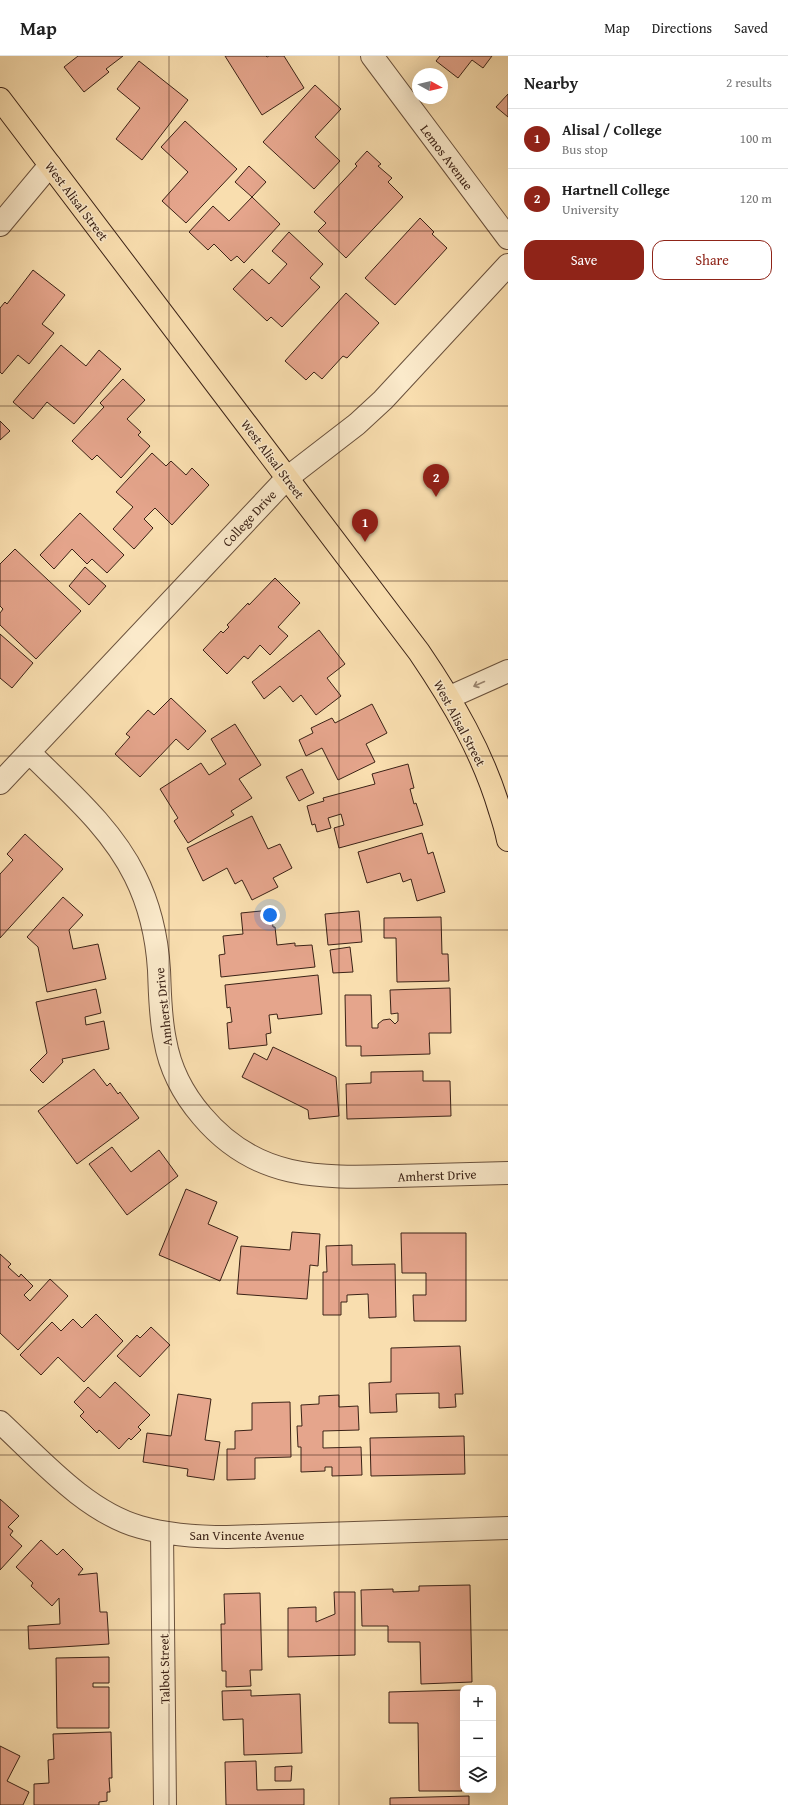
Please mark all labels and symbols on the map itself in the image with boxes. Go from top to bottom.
north arrow [412,68,448,104]
street label: Lemos Avenue [416,121,478,194]
street label: West Alisal Street [40,158,113,245]
street label: West Alisal Street [236,416,309,503]
pin: 2 [423,464,449,497]
street label: College Drive [218,486,281,551]
pin: 1 [352,509,378,542]
street label: West Alisal Street [429,677,490,770]
one-way arrow [473,681,485,688]
your location [260,905,280,925]
street label: Amherst Drive [150,967,177,1047]
street label: Amherst Drive [397,1165,477,1186]
street label: San Vincente Avenue [190,1526,304,1545]
street label: Talbot Street [154,1633,175,1704]

